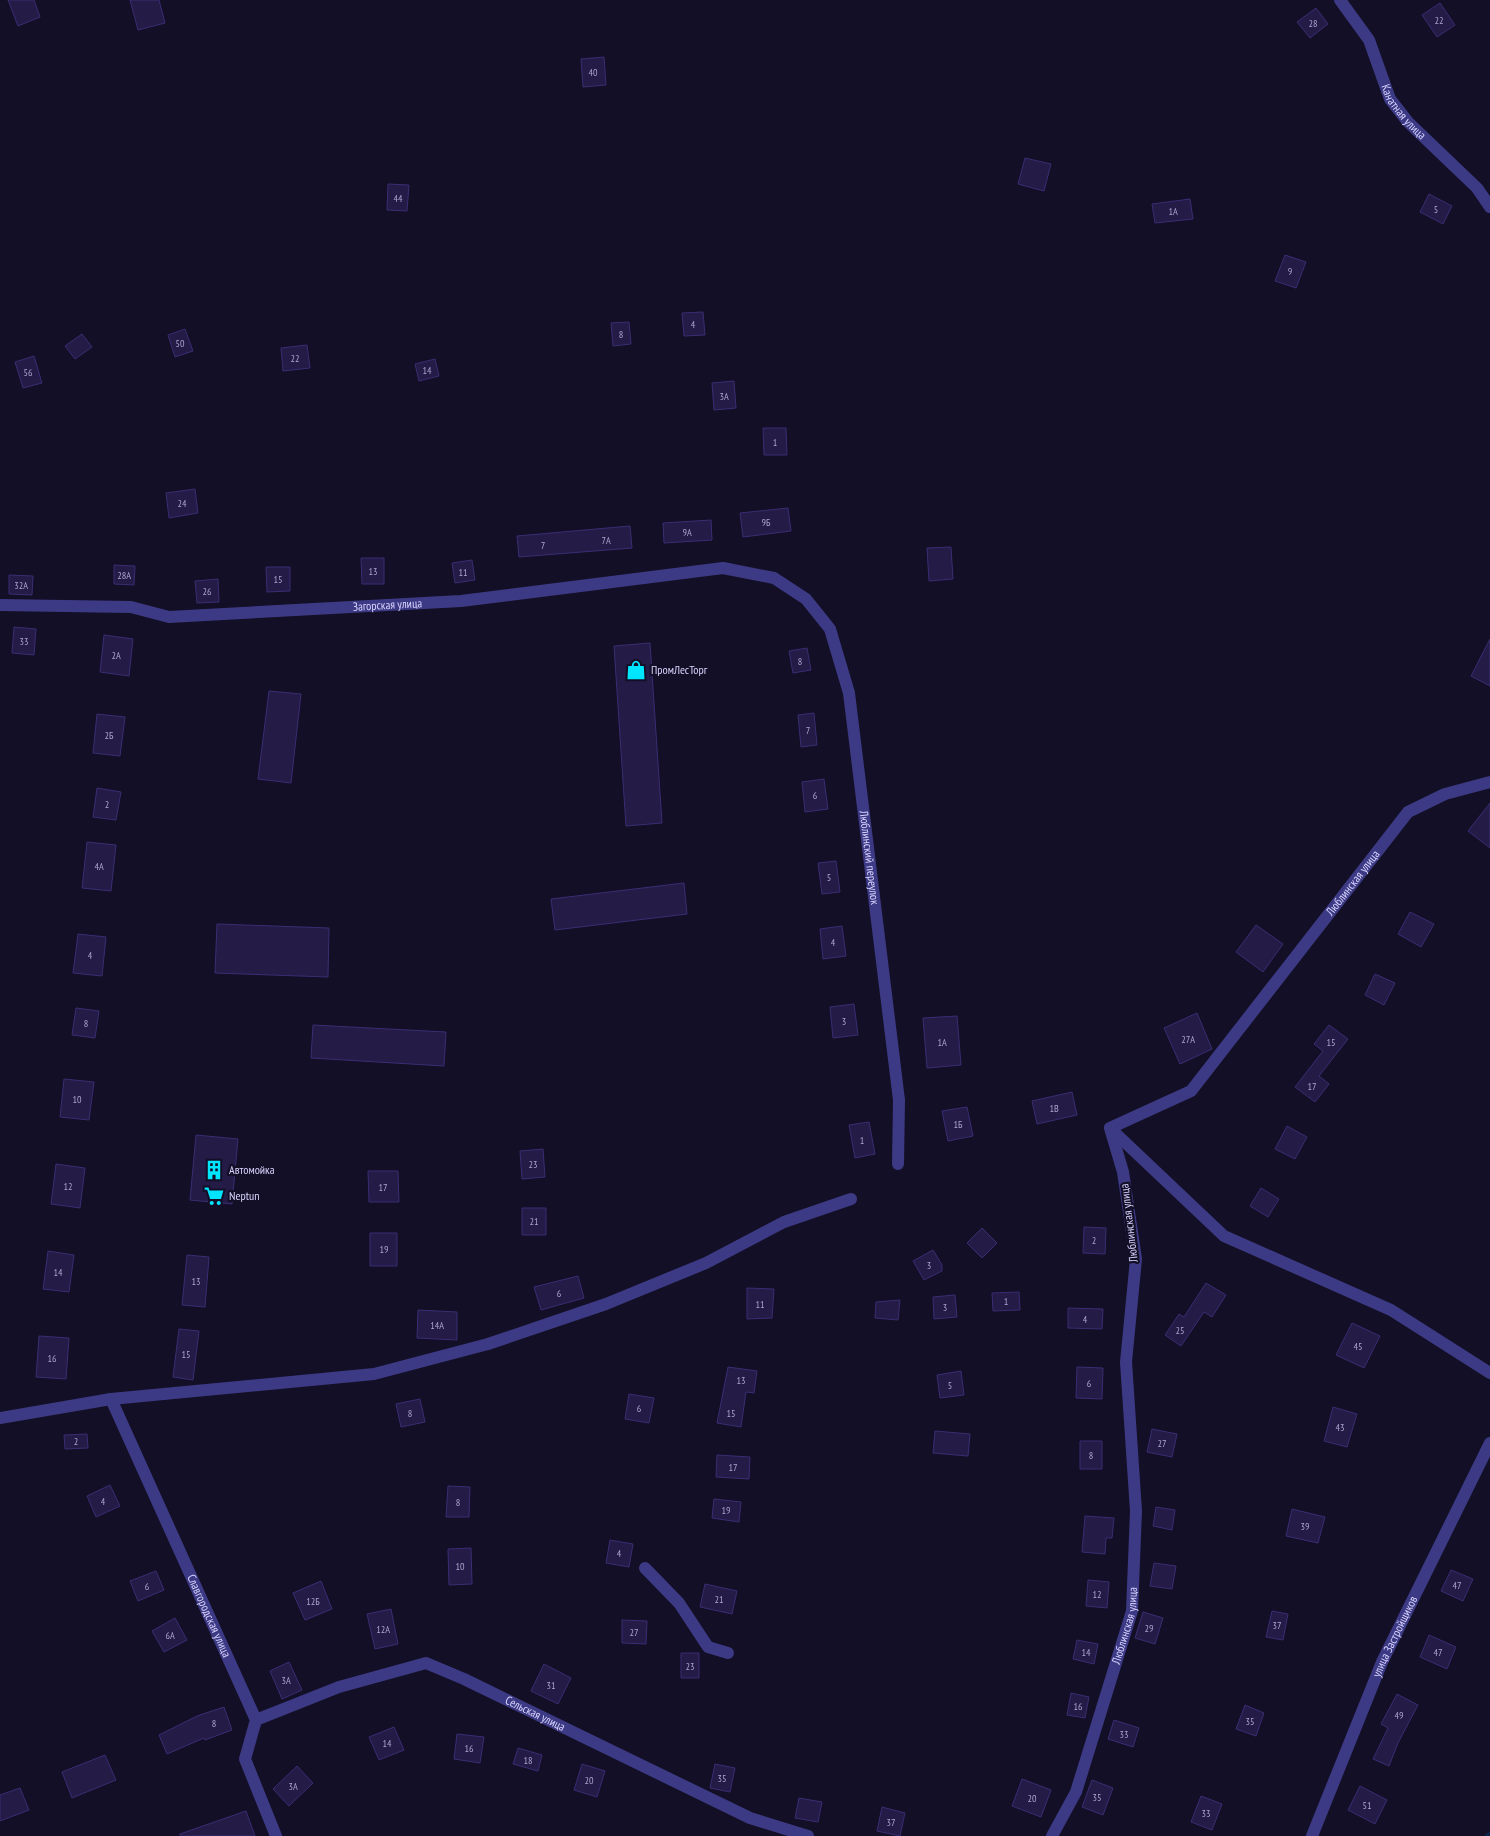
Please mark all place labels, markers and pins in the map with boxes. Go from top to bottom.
shop icon: ПромЛесТорг [625,659,647,681]
place label: ПромЛесТорг [651,662,708,677]
building icon: Автомойка [203,1159,225,1181]
place label: Автомойка [229,1162,275,1177]
supermarket icon: Neptun [203,1185,225,1207]
place label: Neptun [229,1188,259,1203]

